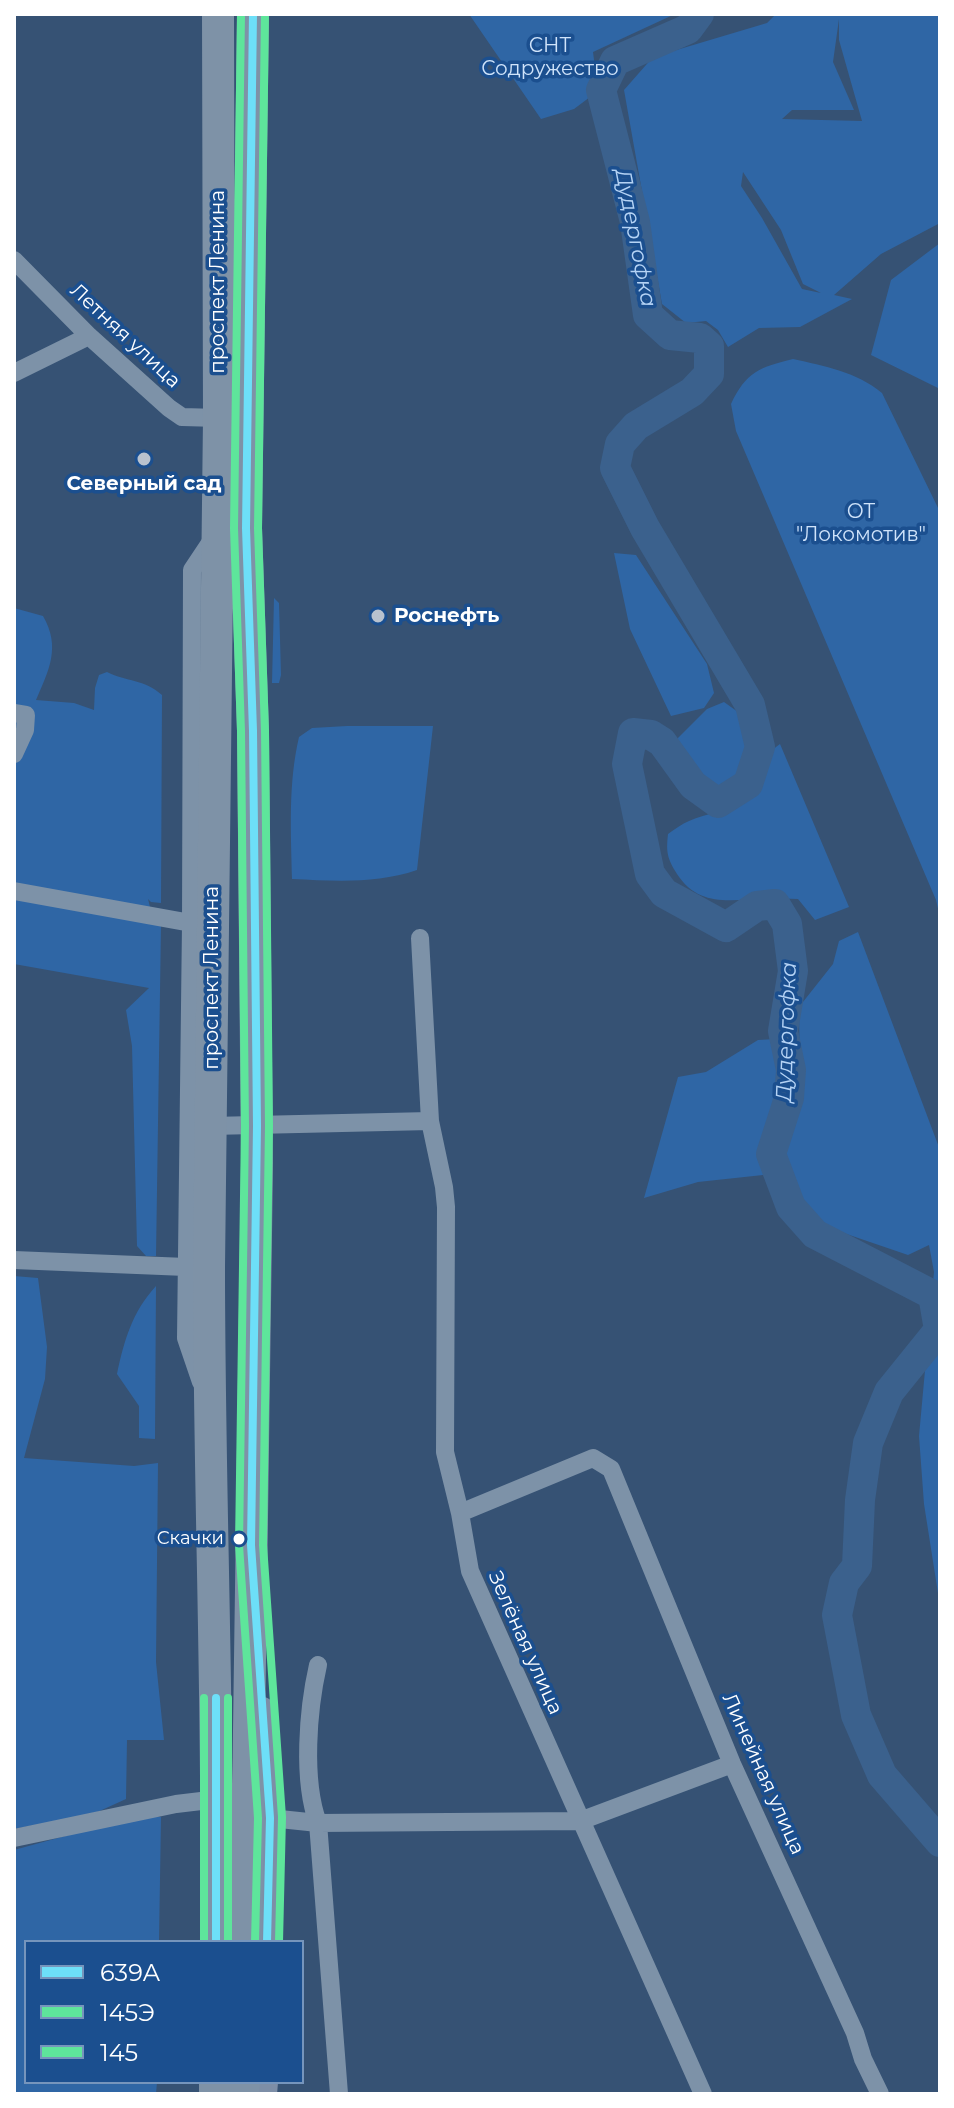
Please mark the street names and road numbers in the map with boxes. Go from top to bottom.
street label: проспект Ленина [206,190,230,374]
street label: Летняя улица [65,279,185,393]
street label: проспект Ленина [200,886,224,1070]
street label: Зелёная улица [483,1568,567,1718]
street label: Линейная улица [717,1690,809,1858]

